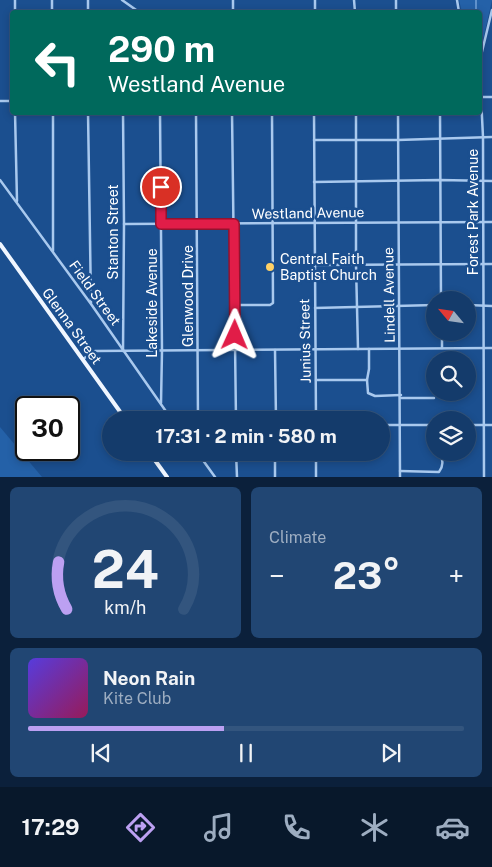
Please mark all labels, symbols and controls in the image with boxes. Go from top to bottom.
text: 290 m [108,29,215,70]
icon: left [25,30,90,95]
text: Westland Avenue [108,71,285,97]
street label: Forest Park Avenue [465,149,481,275]
pin [140,166,182,208]
icon: arrive [147,173,175,201]
street label: Stanton Street [105,184,121,280]
street label: Westland Avenue [251,204,365,222]
street label: Glenwood Drive [180,245,196,347]
street label: Lindell Avenue [380,247,398,343]
street label: Lakeside Avenue [144,248,160,358]
place label: Central Faith Baptist Church [280,251,377,283]
street label: Field Street [66,257,124,329]
marker: Central Faith Baptist Church [264,261,276,273]
street label: Glenna Street [39,285,105,367]
north arrow [426,291,476,341]
map controls [426,291,476,461]
street label: Junius Street [296,299,314,383]
position arrow [208,308,260,360]
button: search [426,351,476,401]
speed limit sign: 30 [15,396,80,461]
button: layers [426,411,476,461]
text: 17:31 · 2 min · 580 m [155,425,337,447]
text: Climate [269,528,326,547]
text: 24 [92,539,159,600]
text: 23° [333,553,400,598]
text: − [269,559,285,592]
text: + [448,559,464,592]
text: km/h [104,597,147,618]
text: Neon Rain [103,667,195,689]
text: Kite Club [103,689,171,708]
icon: previous [87,739,115,767]
icon: pause [232,739,260,767]
icon: next [377,739,405,767]
icon: directions [123,810,158,845]
icon: music [201,810,236,845]
icon: phone [279,810,314,845]
icon: climate [357,810,392,845]
icon: car [435,810,470,845]
text: 17:29 [22,814,80,840]

